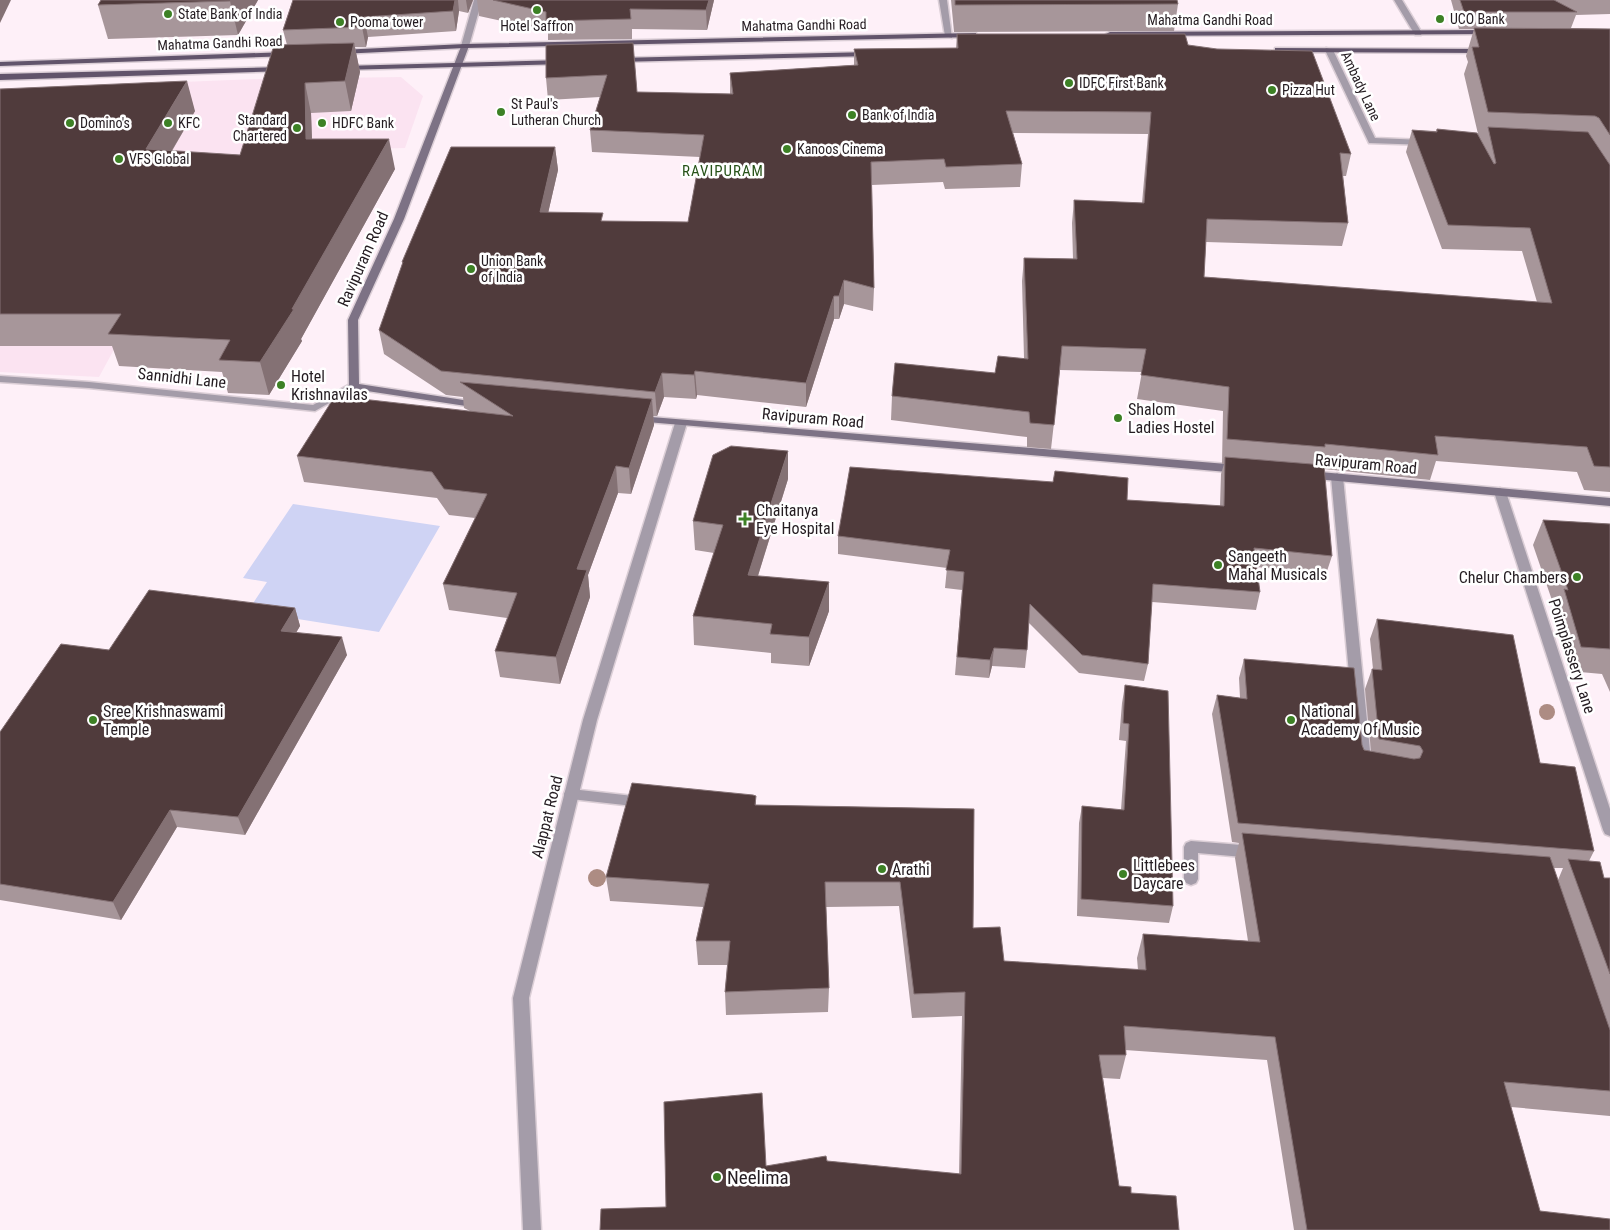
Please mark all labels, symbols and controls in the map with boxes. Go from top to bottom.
marker: Hotel Saffron [531,4,543,16]
place label: State Bank of India [178,6,283,22]
marker: State Bank of India [162,8,174,20]
place label: UCO Bank [1450,11,1506,27]
street label: Mahatma Gandhi Road [1147,12,1273,28]
marker: UCO Bank [1434,13,1446,25]
place label: Pooma tower [350,14,423,30]
marker: Pooma tower [334,16,346,28]
street label: Mahatma Gandhi Road [741,16,867,34]
place label: Hotel Saffron [500,18,574,34]
street label: Mahatma Gandhi Road [157,33,283,53]
street label: Ambady Lane [1338,49,1384,124]
place label: IDFC First Bank [1079,75,1164,91]
marker: IDFC First Bank [1063,77,1075,89]
place label: Pizza Hut [1282,82,1335,98]
marker: Pizza Hut [1266,84,1278,96]
place label: St Paul's Lutheran Church [511,96,601,128]
marker: St Paul's Lutheran Church [495,106,507,118]
place label: Bank of India [862,107,934,123]
marker: Bank of India [846,109,858,121]
place label: Standard Chartered [233,112,287,144]
place label: Domino's [80,115,130,131]
place label: KFC [178,115,200,131]
place label: HDFC Bank [332,115,395,131]
marker: Domino's [64,117,76,129]
marker: KFC [162,117,174,129]
marker: HDFC Bank [316,117,328,129]
marker: Standard Chartered [291,122,303,134]
place label: Kanoos Cinema [797,141,884,157]
marker: Kanoos Cinema [781,143,793,155]
place label: VFS Global [129,151,189,167]
marker: VFS Global [113,153,125,165]
district label: RAVIPURAM [682,162,764,180]
street label: Ravipuram Road [334,208,392,310]
place label: Union Bank of India [481,253,544,285]
marker: Union Bank of India [465,263,477,275]
street label: Sannidhi Lane [137,364,227,392]
place label: Hotel Krishnavilas [291,367,368,404]
marker: Hotel Krishnavilas [275,379,287,391]
place label: Shalom Ladies Hostel [1128,400,1215,437]
street label: Ravipuram Road [761,404,865,432]
marker: Shalom Ladies Hostel [1112,412,1124,424]
street label: Ravipuram Road [1314,450,1418,478]
place label: Chaitanya Eye Hospital [756,501,834,538]
marker: Chaitanya Eye Hospital [738,512,752,526]
place label: Sangeeth Mahal Musicals [1228,547,1327,584]
marker: Sangeeth Mahal Musicals [1212,559,1224,571]
place label: Chelur Chambers [1459,568,1567,587]
marker: Chelur Chambers [1571,571,1583,583]
street label: Poimplassery Lane [1544,596,1600,716]
place label: Sree Krishnaswami Temple [103,702,223,739]
place label: National Academy Of Music [1301,702,1420,739]
marker: Sree Krishnaswami Temple [87,714,99,726]
marker: National Academy Of Music [1285,714,1297,726]
street label: Alappat Road [528,774,566,860]
place label: Littlebees Daycare [1133,856,1195,893]
place label: Arathi [892,860,930,879]
marker: Arathi [876,863,888,875]
marker: Littlebees Daycare [1117,868,1129,880]
place label: Neelima [727,1166,789,1189]
marker: Neelima [711,1171,723,1183]

